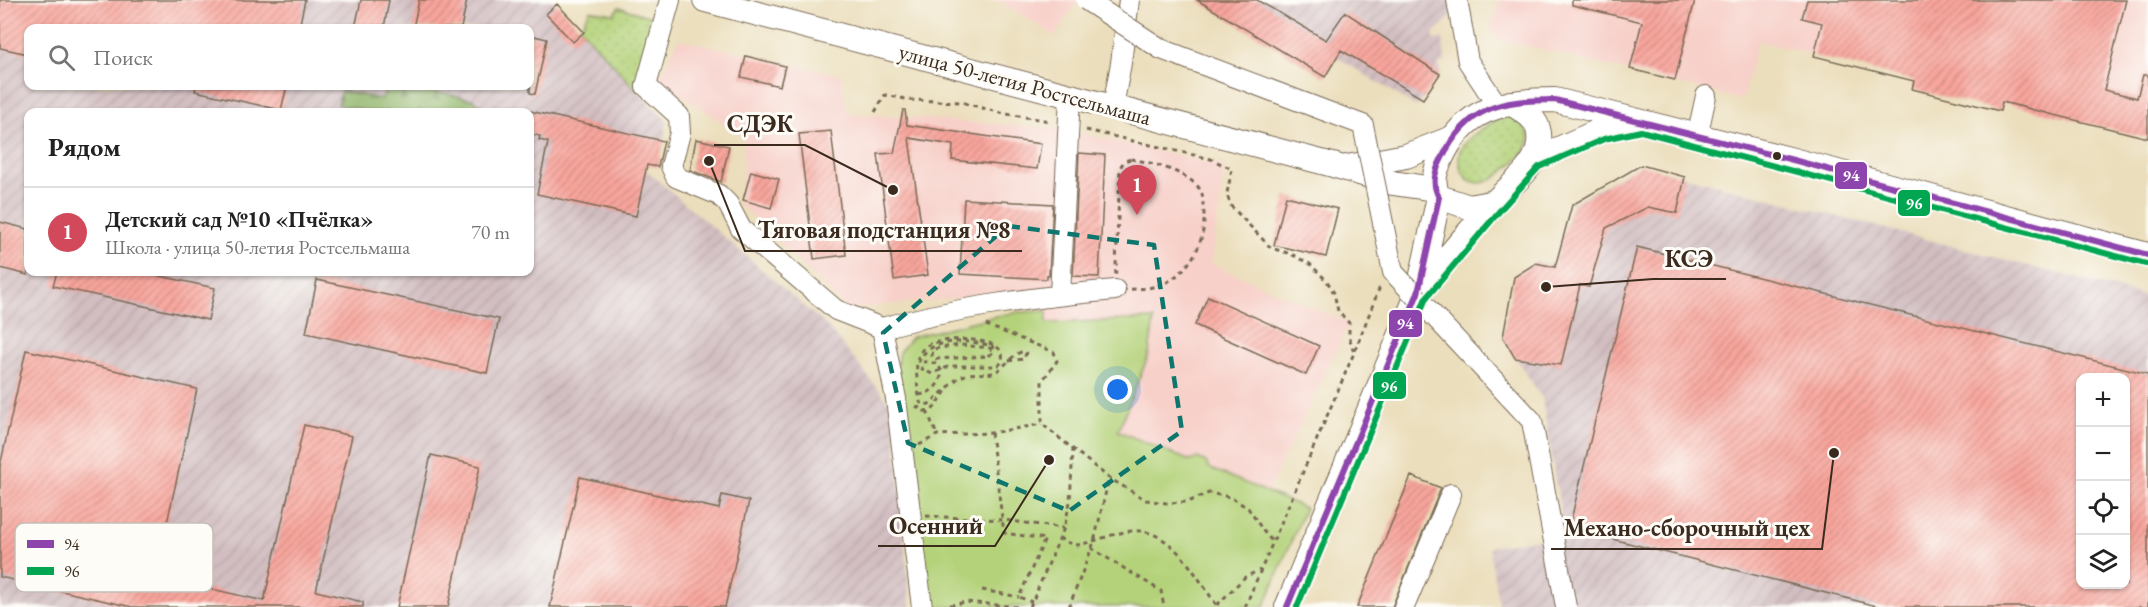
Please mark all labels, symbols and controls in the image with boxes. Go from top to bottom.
search box [24,24,534,90]
street label: улица 50-летия Ростсельмаша [896,37,1154,132]
icon: search [45,41,78,74]
text: Поиск [93,43,153,72]
callout: СДЭК [714,103,805,145]
text: СДЭК [727,108,794,139]
text: Рядом [48,130,121,164]
unlabelled marker [1771,150,1783,162]
line badge: 94 [1834,161,1868,190]
text: 94 [1843,165,1860,186]
pin: 1 [1118,166,1156,215]
line badge: 96 [1897,189,1931,217]
text: 96 [1906,193,1923,214]
text: Детский сад №10 «Пчёлка» [105,205,373,234]
callout: Тяговая подстанция №8 [745,209,1022,251]
text: Тяговая подстанция №8 [758,214,1010,245]
text: 1 [62,219,73,245]
text: 70 m [471,219,510,245]
text: Школа · улица 50-летия Ростсельмаша [105,234,410,260]
callout: КСЭ [1653,237,1726,279]
text: КСЭ [1665,243,1713,274]
line badge: 94 [1388,309,1423,338]
text: 94 [1397,313,1414,334]
line badge: 96 [1372,371,1407,400]
map controls [2076,373,2130,589]
button: + [2076,373,2130,427]
your location [1103,375,1132,404]
text: 96 [1381,376,1398,397]
button: − [2076,427,2130,481]
button: locate [2076,481,2130,535]
callout: Осенний [878,504,995,546]
callout: Механо-сборочный цех [1551,507,1822,549]
text: Осенний [889,510,983,541]
text: Механо-сборочный цех [1564,512,1810,543]
legend [15,523,213,592]
text: 94 [64,534,80,555]
button: layers [2076,535,2130,589]
text: 96 [64,561,80,582]

